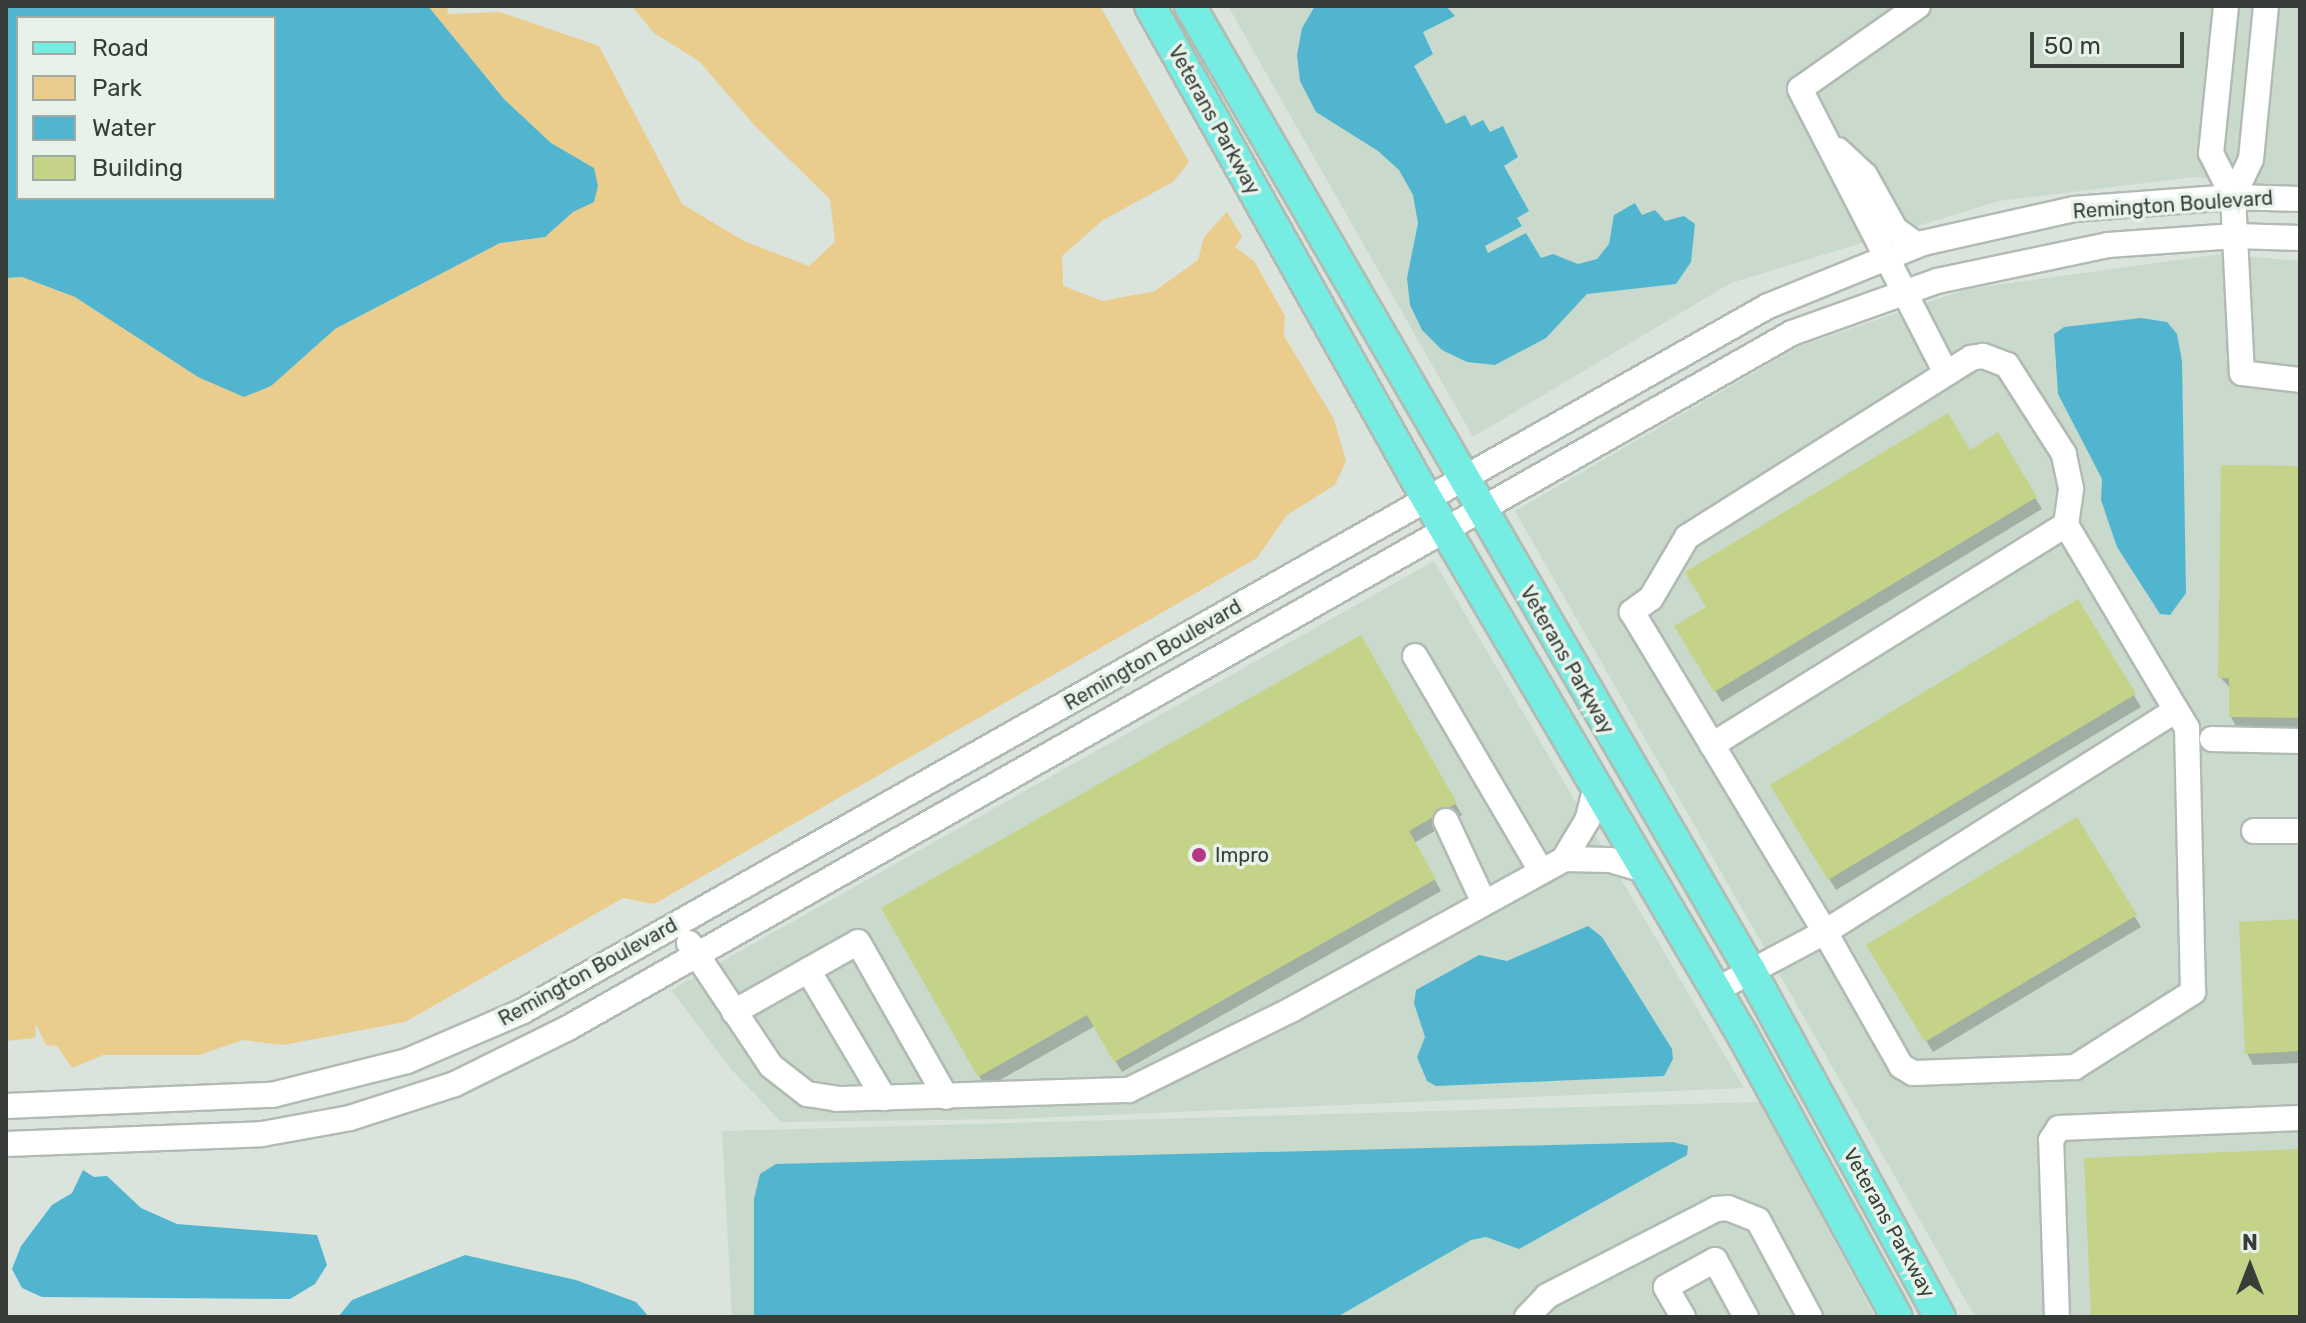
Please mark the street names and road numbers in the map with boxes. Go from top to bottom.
street label: Veterans Parkway [1163,41,1265,199]
street label: Remington Boulevard [2072,186,2274,224]
street label: Veterans Parkway [1515,582,1619,738]
street label: Remington Boulevard [1060,594,1246,716]
street label: Remington Boulevard [494,913,682,1031]
street label: Veterans Parkway [1838,1144,1940,1302]

